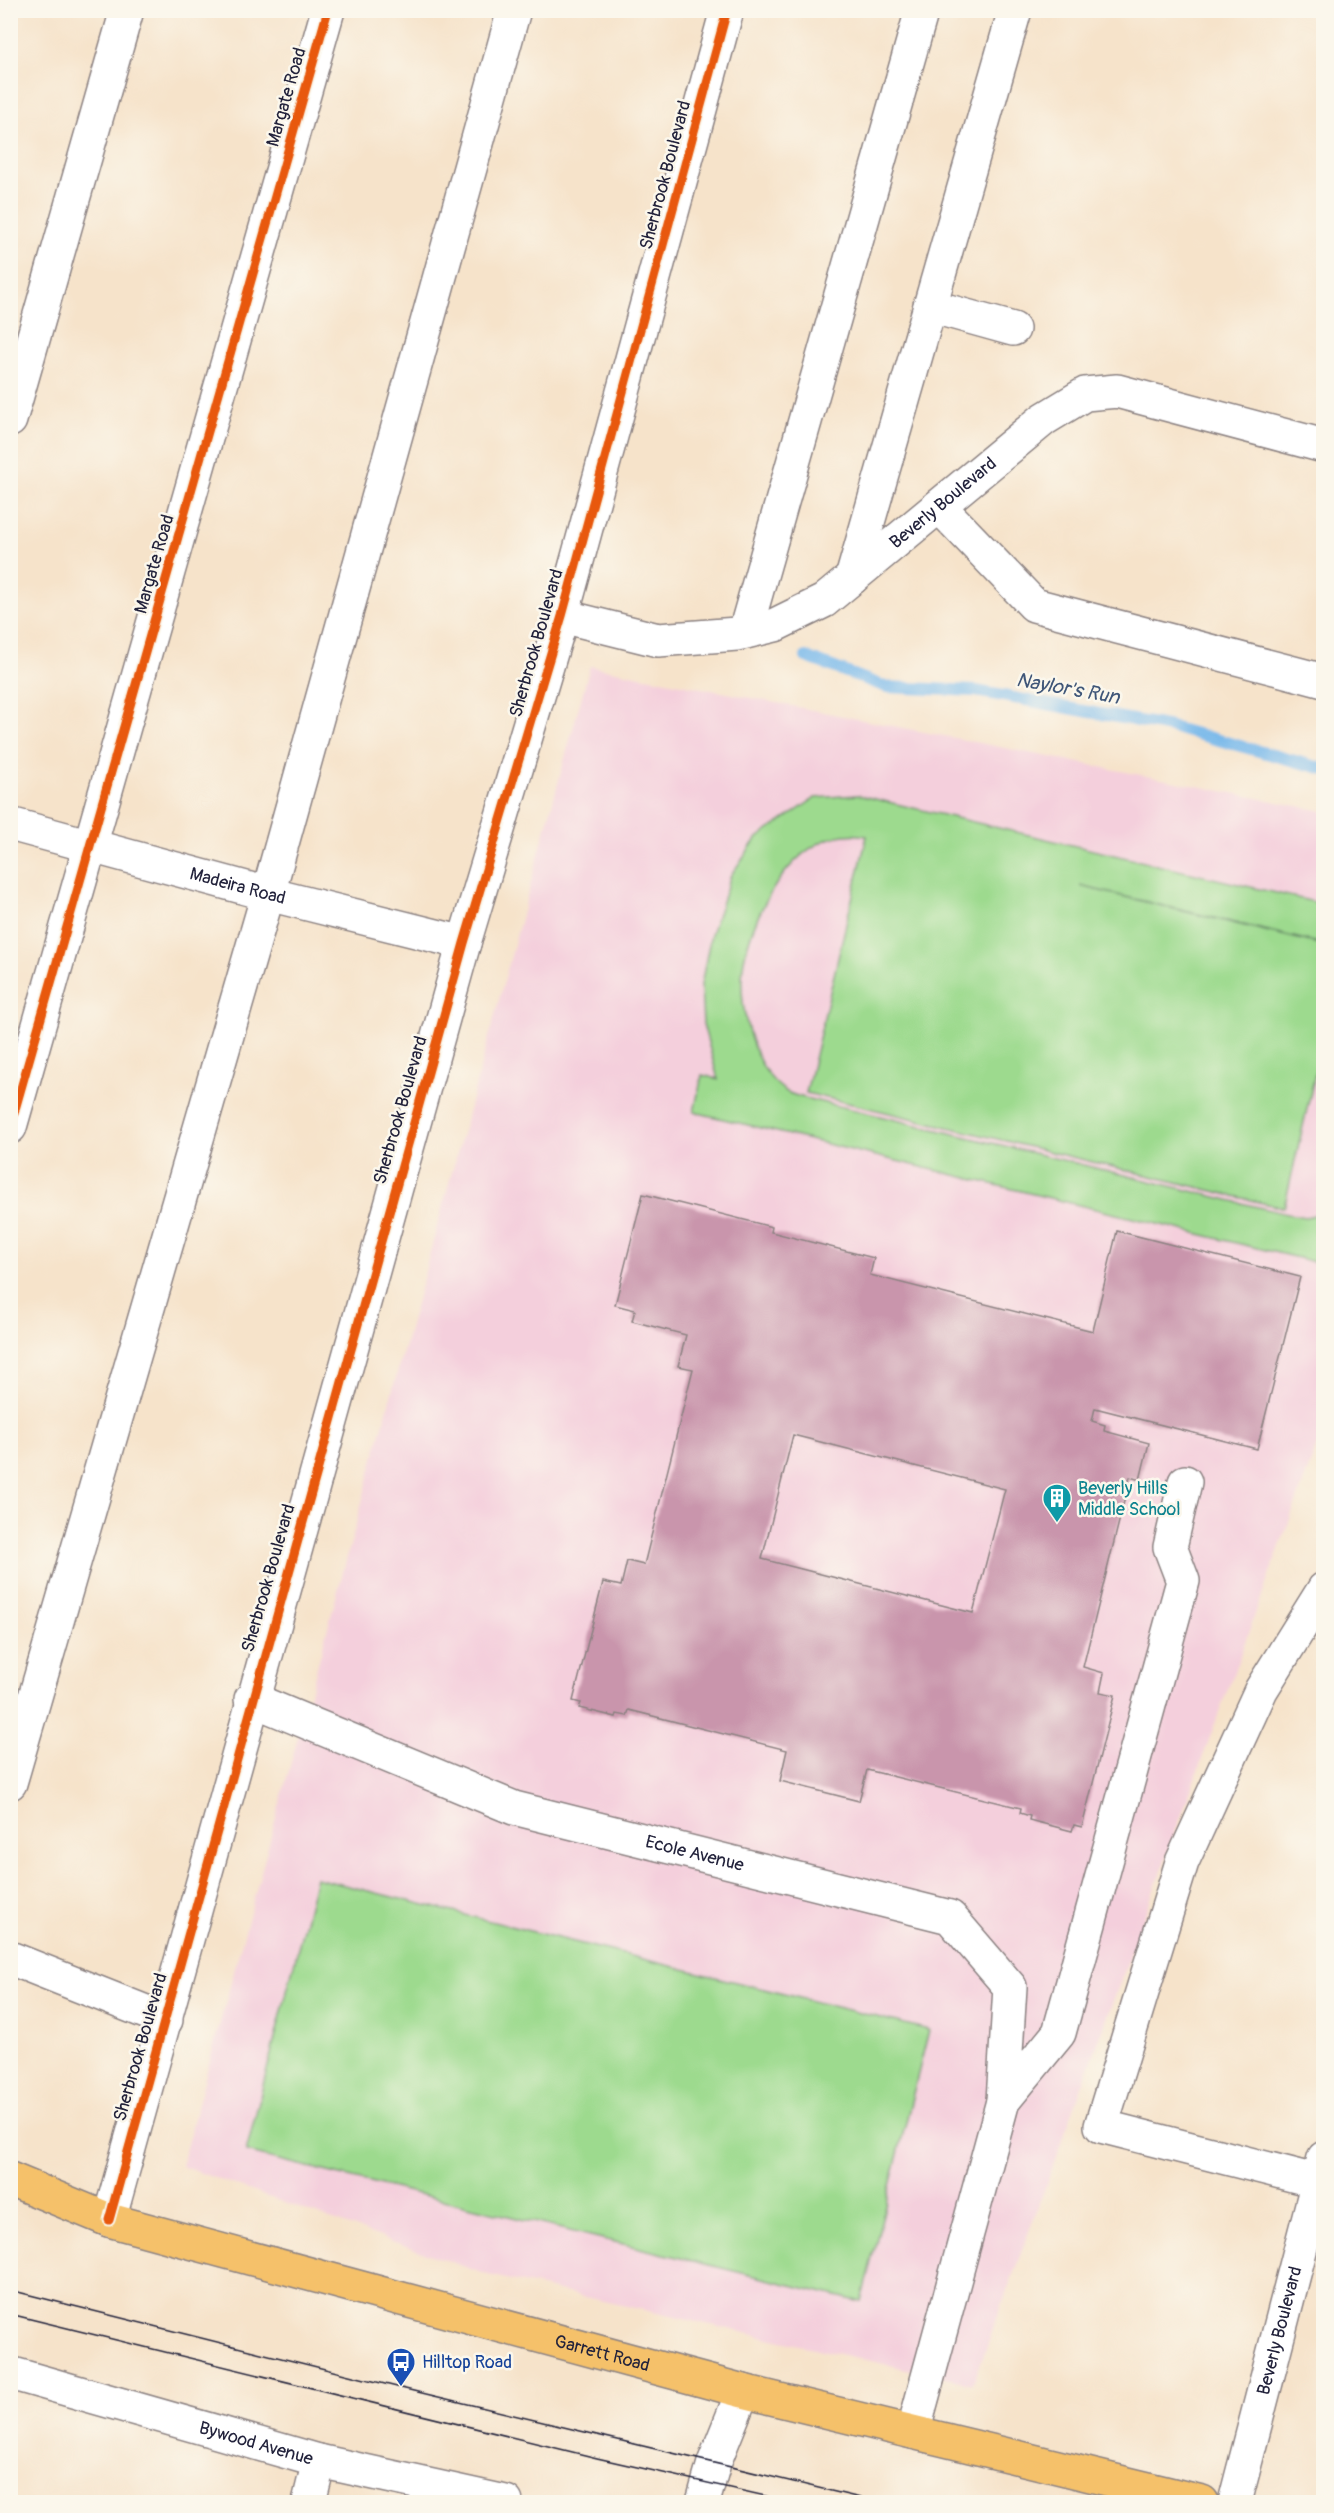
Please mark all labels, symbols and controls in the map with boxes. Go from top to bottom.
street label: Margate Road [261,45,312,149]
street label: Sherbrook Boulevard [635,98,696,252]
street label: Beverly Boulevard [885,452,1001,554]
street label: Margate Road [129,512,180,616]
street label: Sherbrook Boulevard [504,566,569,720]
water label: Naylor's Run [1014,667,1123,710]
street label: Madeira Road [187,862,288,910]
street label: Sherbrook Boulevard [368,1033,433,1187]
place label: Beverly Hills Middle School [1078,1477,1181,1521]
building icon: Beverly Hills Middle School [1041,1482,1073,1524]
street label: Sherbrook Boulevard [236,1501,301,1655]
street label: Ecole Avenue [643,1830,746,1877]
street label: Sherbrook Boulevard [108,1970,173,2124]
street label: Beverly Boulevard [1252,2264,1307,2397]
street label: Garrett Road [552,2330,652,2377]
bus stop icon: Hilltop Road [385,2346,417,2388]
place label: Hilltop Road [422,2351,512,2374]
street label: Bywood Avenue [196,2416,316,2471]

